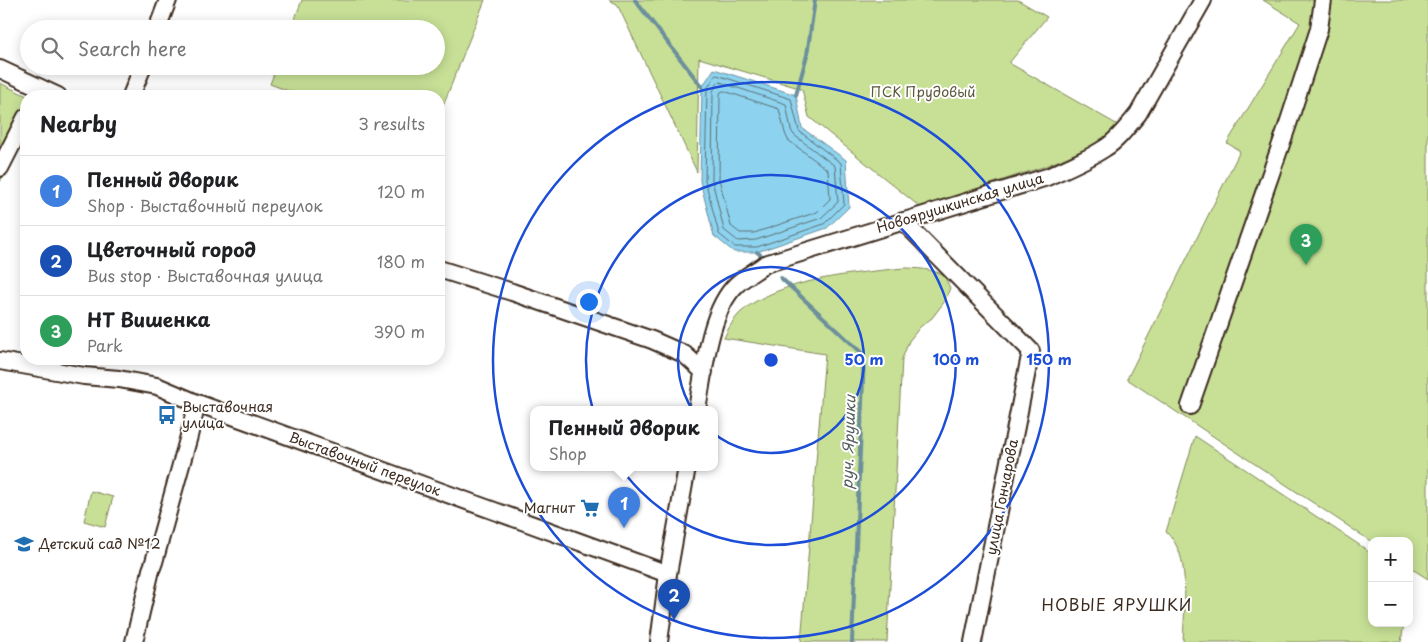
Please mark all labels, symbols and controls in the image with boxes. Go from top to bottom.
search box [20,20,445,75]
icon: search [38,34,66,62]
text: Search here [78,34,187,62]
park label: ПСК Прудовый [871,81,975,102]
text: Nearby [40,107,117,139]
text: 3 results [358,111,425,135]
text: Пенный дворик [87,165,238,193]
street label: Новоярушкинская улица [874,167,1046,238]
text: 1 [52,179,60,203]
text: 120 m [378,179,425,203]
text: Shop · Выставочный переулок [87,193,323,217]
pin: 3 [1290,224,1322,265]
text: Цветочный город [87,235,256,263]
text: 2 [50,249,62,273]
text: 180 m [377,249,425,273]
text: Bus stop · Выставочная улица [87,263,323,287]
your location [576,289,602,315]
text: НТ Вишенка [87,305,210,333]
text: 3 [51,319,61,343]
text: 390 m [374,319,425,343]
text: Park [87,333,123,357]
text: 50 m [845,347,883,370]
text: 100 m [933,347,979,370]
text: 150 m [1026,347,1072,370]
centre of rings [762,351,780,369]
water label: руч. Ярушки [834,393,861,489]
place label: Выставочная улица [182,396,273,433]
bus stop icon: Выставочная улица [156,404,178,426]
popup [530,406,718,471]
text: Пенный дворик [548,413,700,441]
street label: Выставочный переулок [286,426,445,501]
street label: улица Гончарова [980,437,1023,557]
text: Shop [548,441,587,465]
pin: 1 [608,487,640,528]
place label: Магнит [524,497,576,518]
supermarket icon: Магнит [579,497,601,519]
school or university icon: Детский сад №12 [13,533,35,555]
place label: Детский сад №12 [38,533,161,554]
map controls [1368,537,1413,627]
button: + [1368,537,1413,582]
pin: 2 [658,579,690,620]
button: − [1368,582,1413,627]
district label: НОВЫЕ ЯРУШКИ [1042,592,1192,616]

